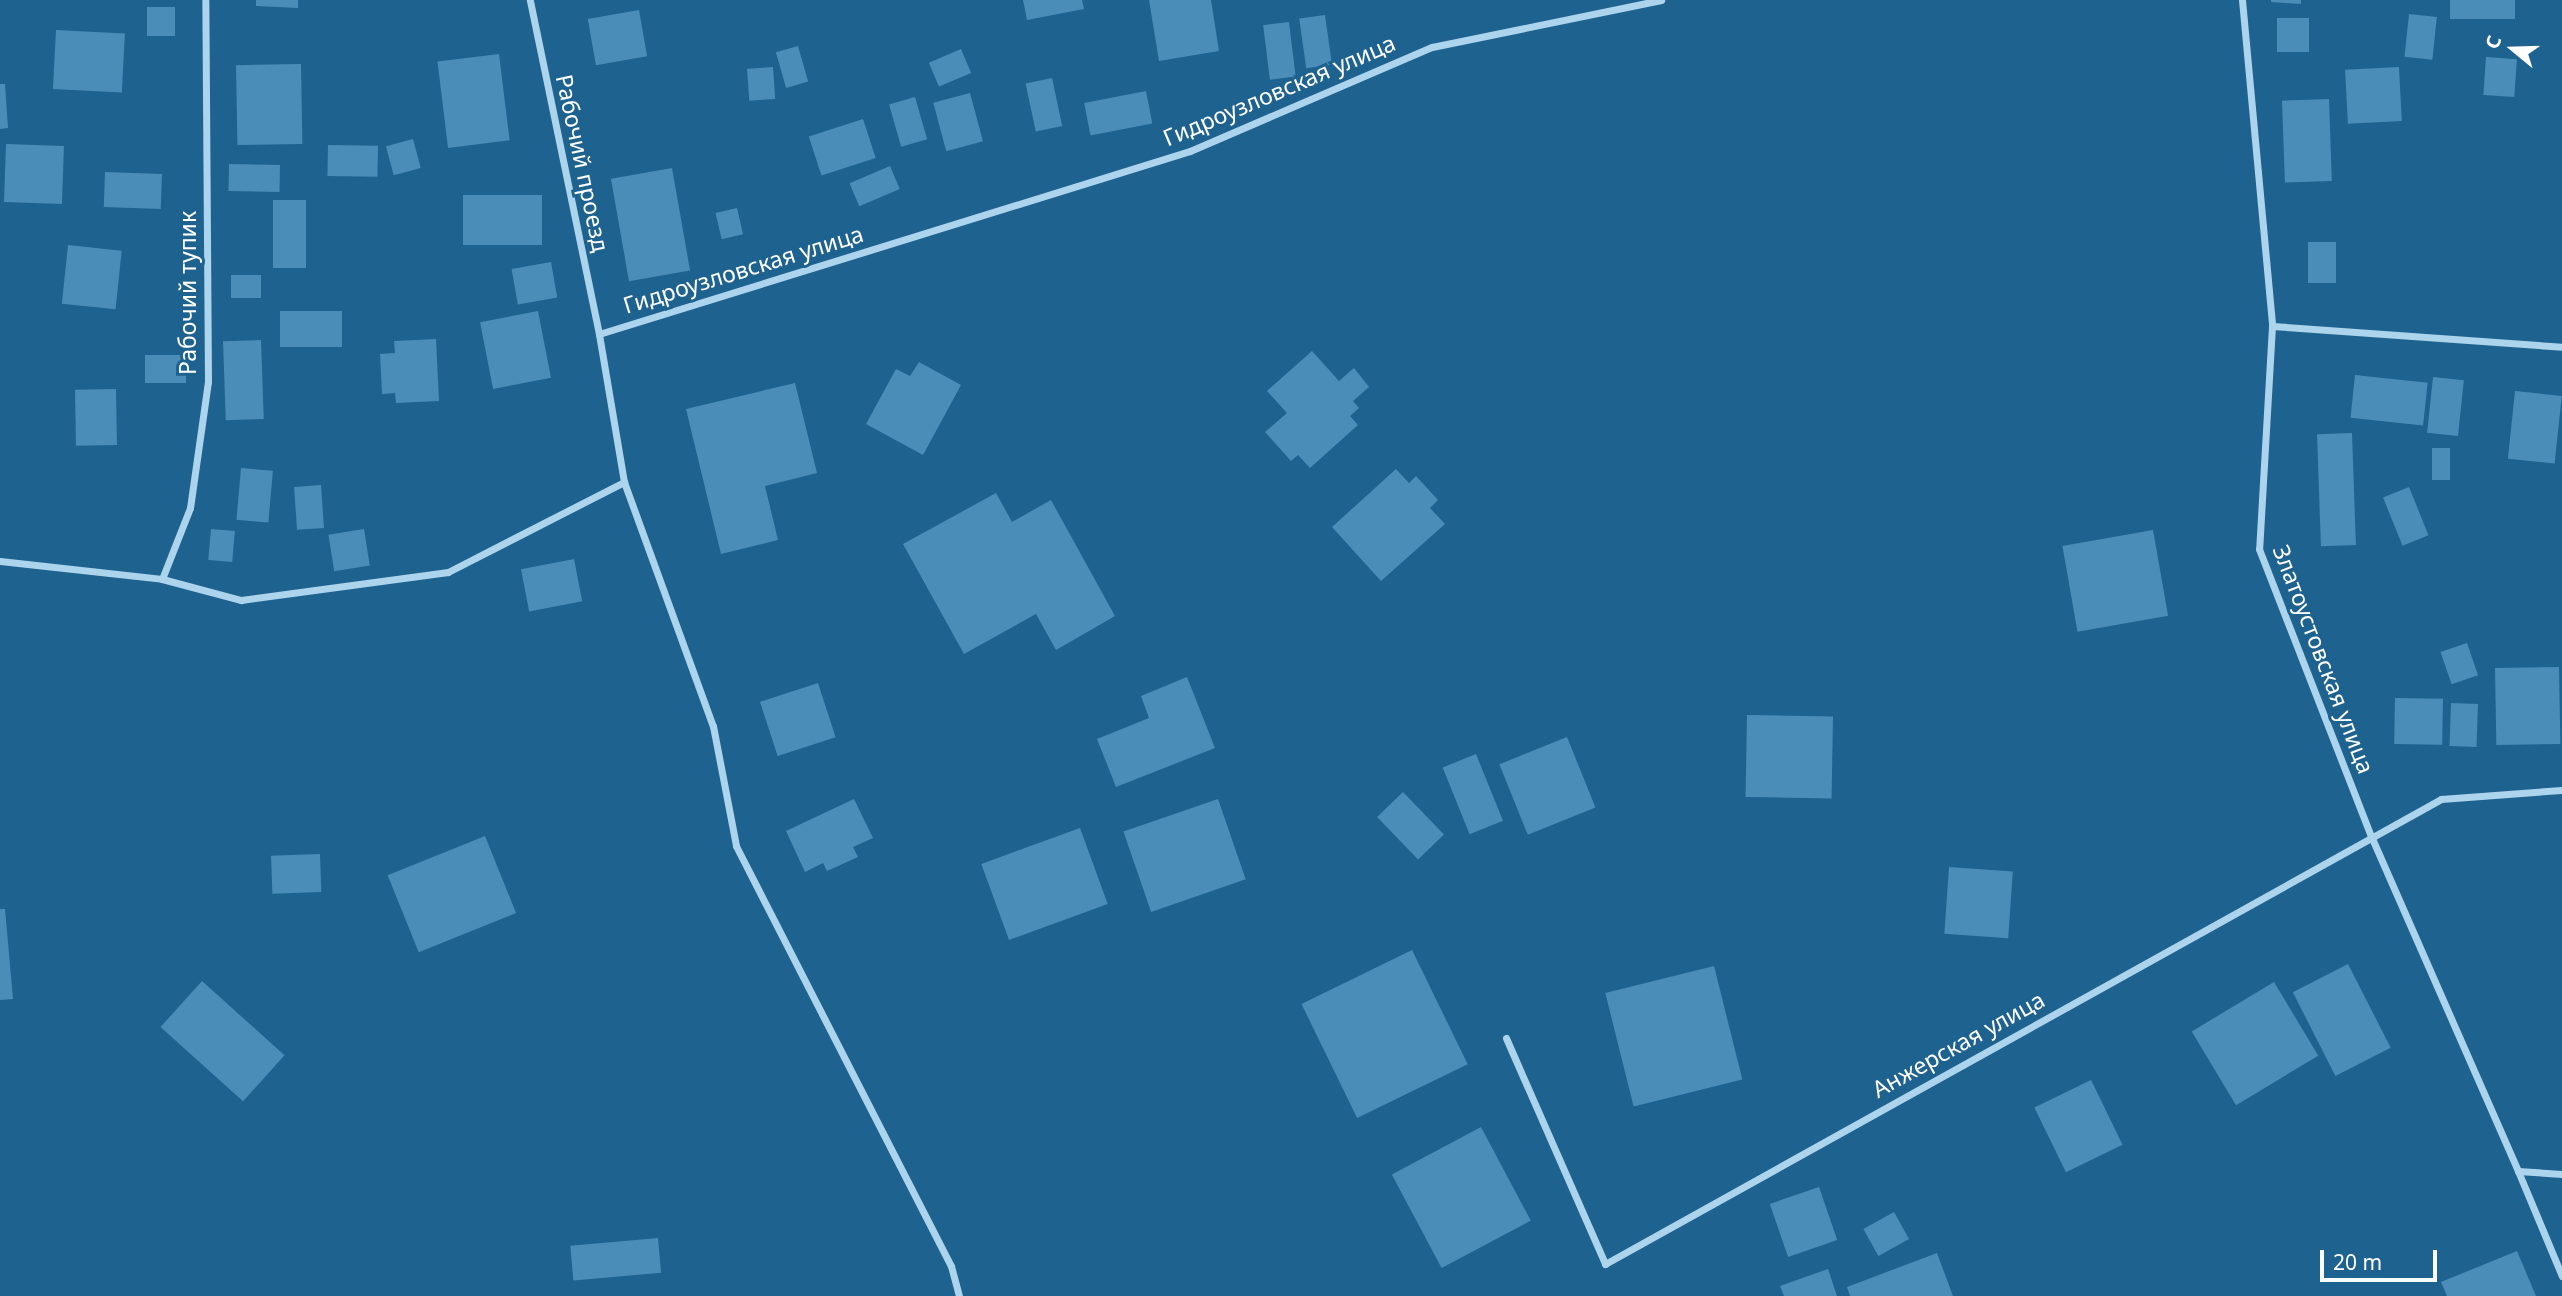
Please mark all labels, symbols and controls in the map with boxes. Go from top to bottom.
north arrow [2478,14,2548,84]
street label: Гидроузловская улица [1159,29,1399,151]
text: С [2479,32,2507,52]
street label: Рабочий проезд [551,72,615,254]
street label: Рабочий тупик [173,211,201,375]
street label: Гидроузловская улица [620,219,866,319]
street label: Златоустовская улица [2268,541,2380,777]
street label: Анжерская улица [1867,985,2049,1103]
scale bar [2324,1236,2441,1280]
text: 20 m [2333,1248,2382,1276]

